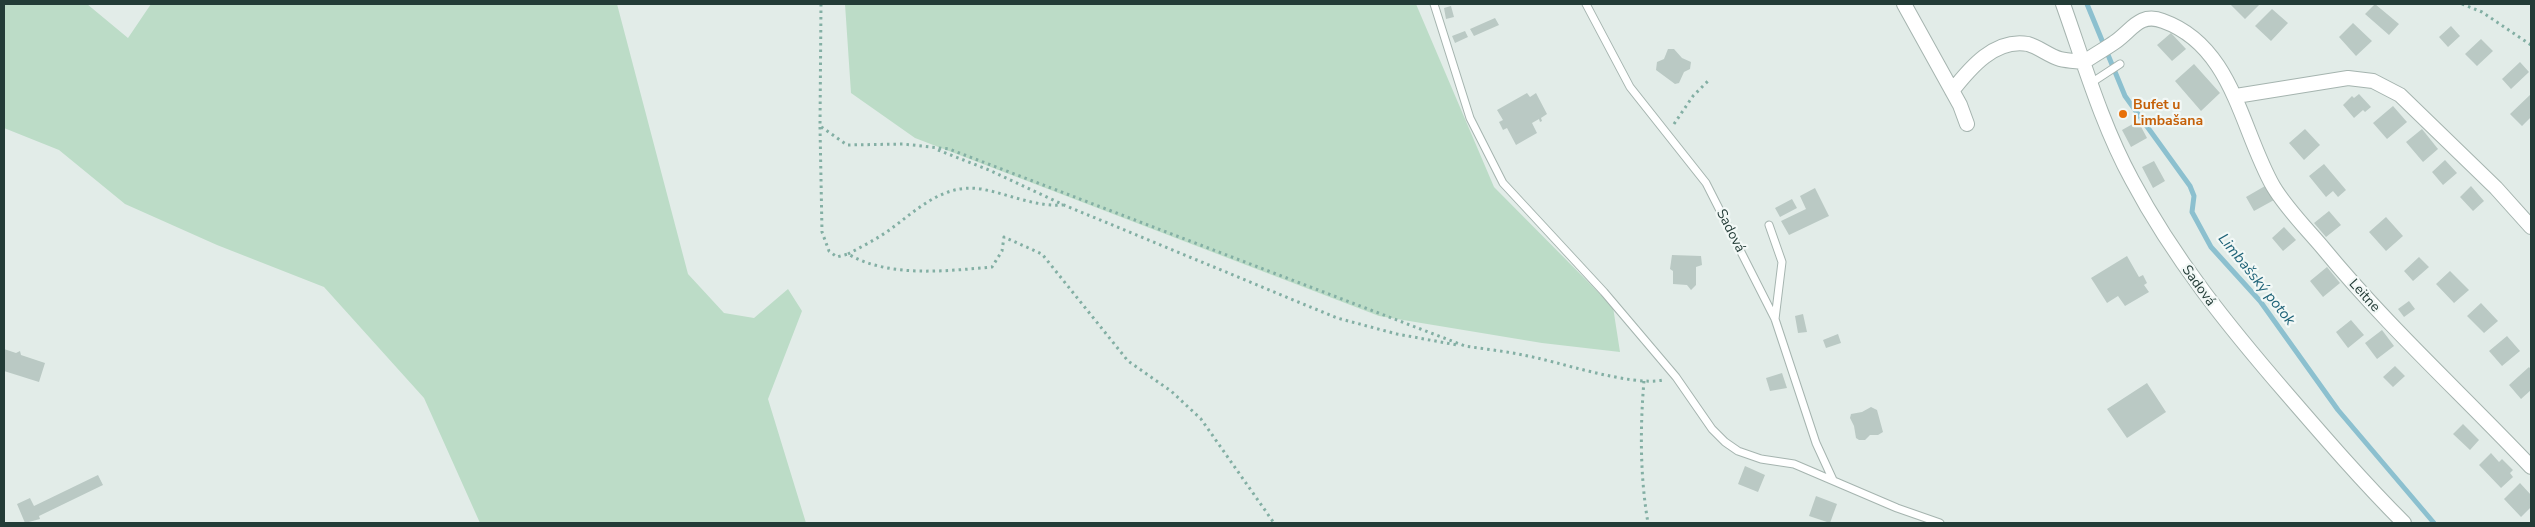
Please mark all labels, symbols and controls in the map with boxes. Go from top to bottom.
place label: Bufet u Limbašana [2133,98,2203,130]
marker: Bufet u Limbašana [2117,108,2129,120]
street label: Sadová [1712,207,1748,255]
water label: Limbašský potok [2214,231,2298,329]
street label: Sadová [2178,262,2218,310]
street label: Leitne [2345,276,2383,316]

